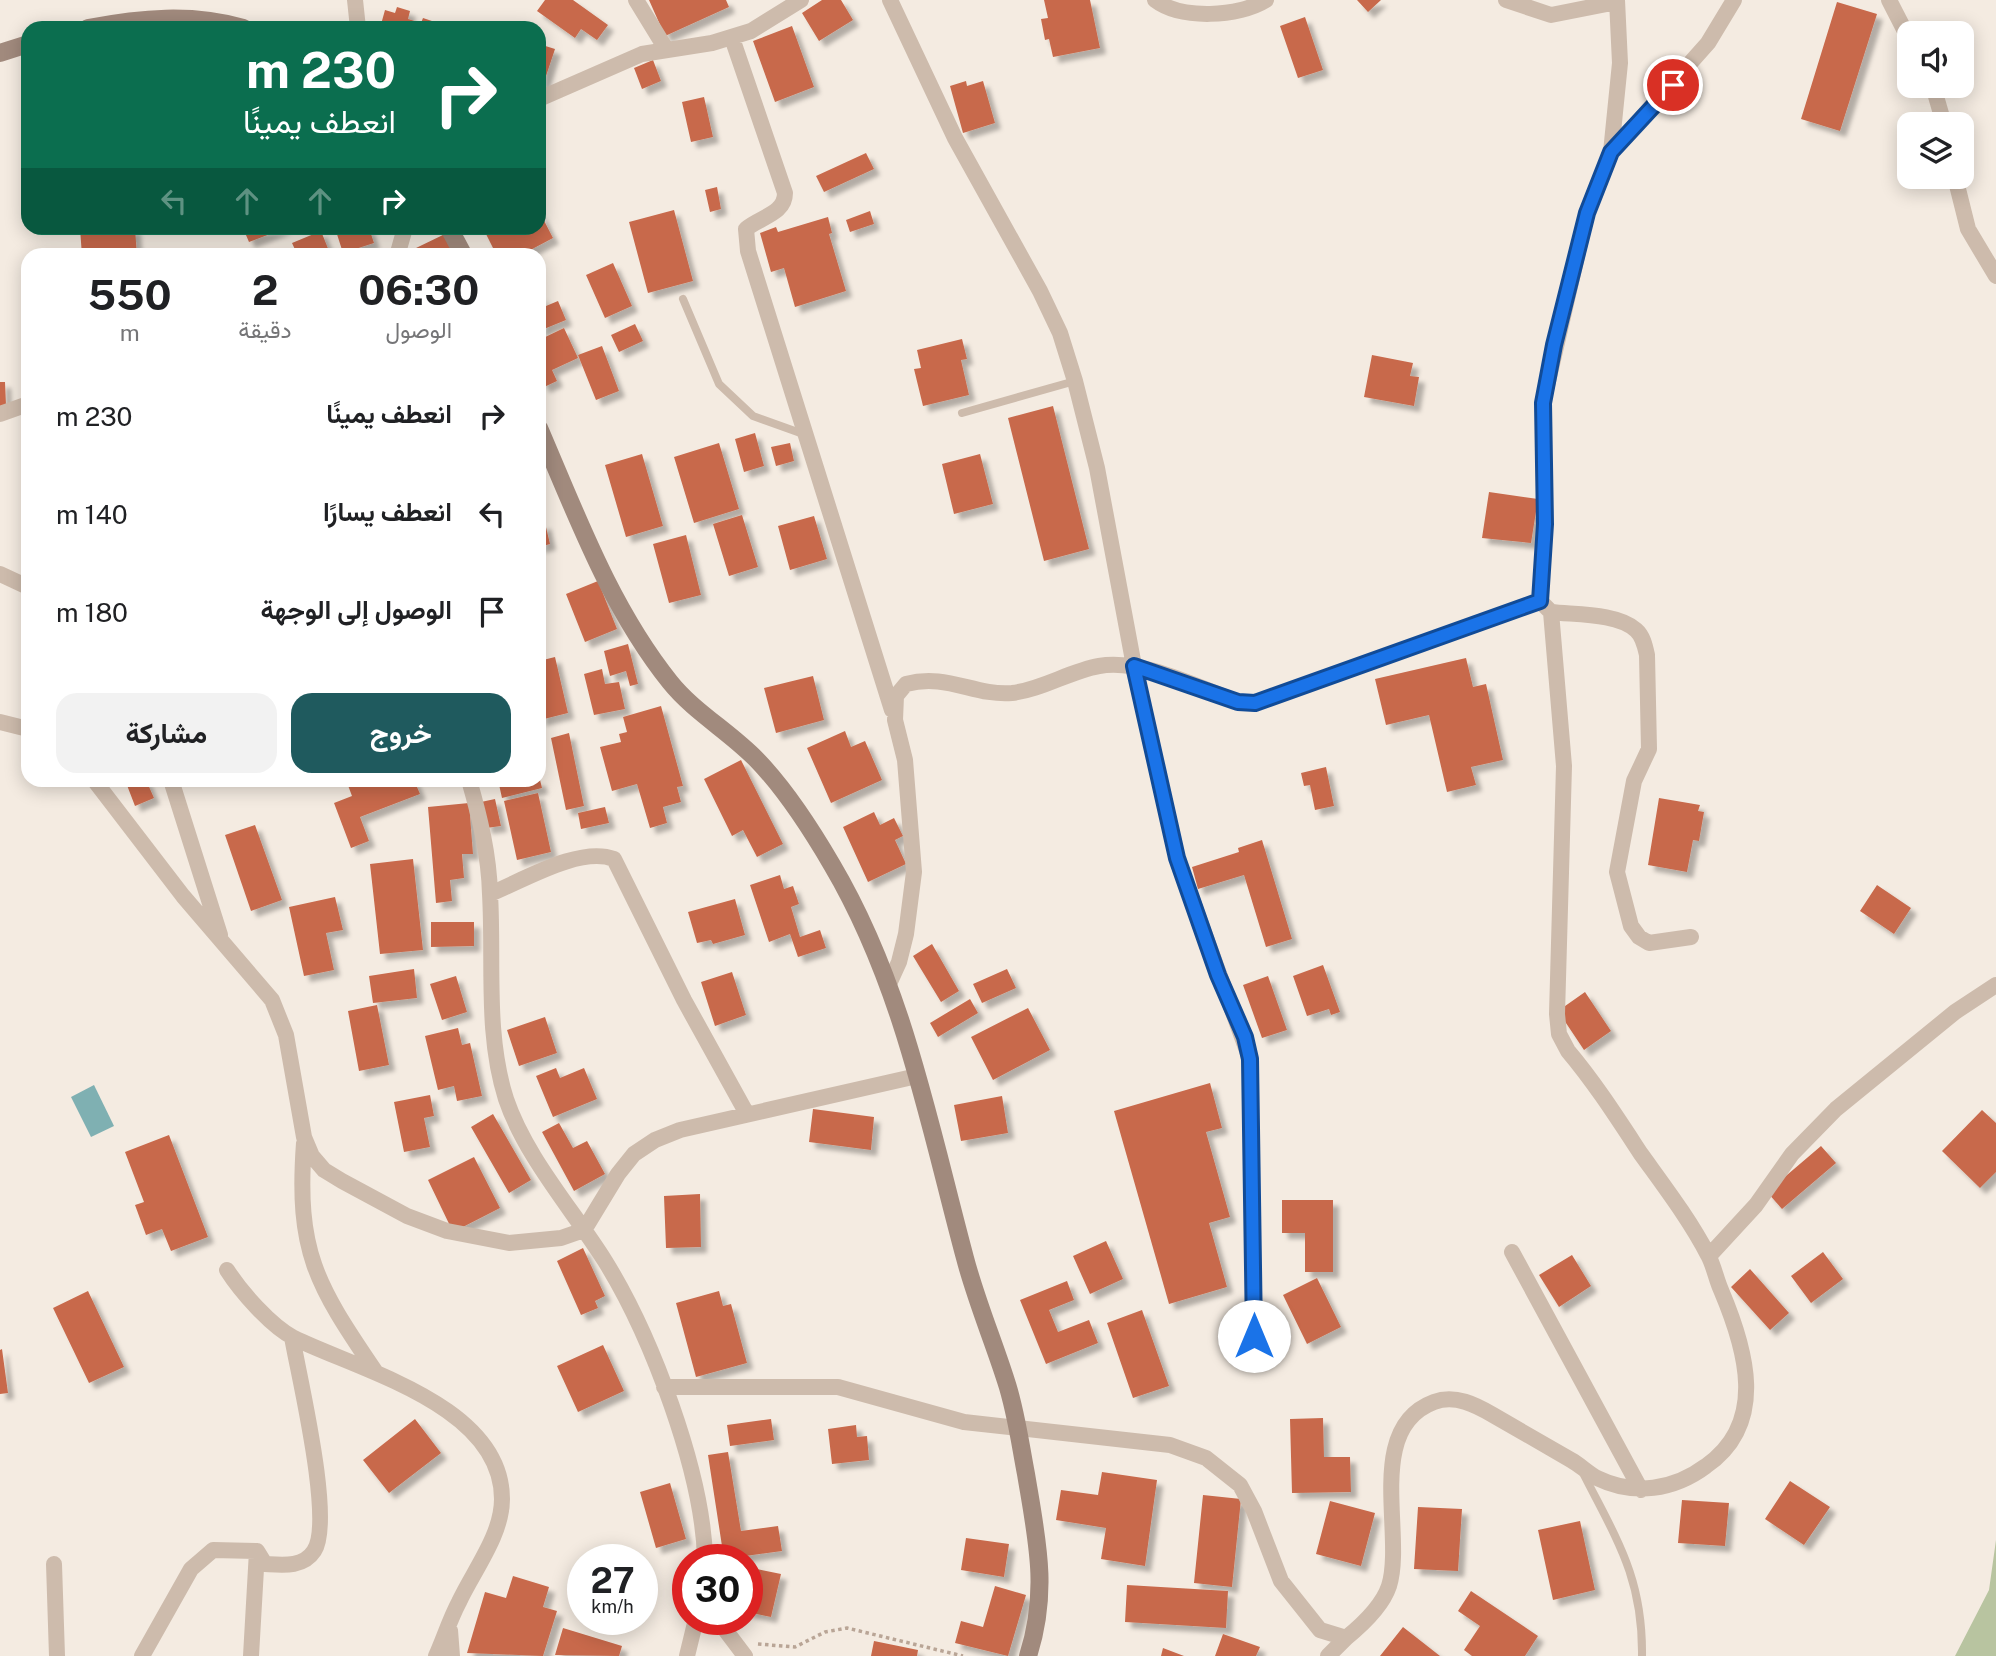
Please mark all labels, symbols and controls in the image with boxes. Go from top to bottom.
map controls [1897,21,1974,189]
button: sound [1897,21,1974,98]
text: 230 m [246,41,396,99]
icon: right [420,49,511,140]
pin [1643,55,1703,115]
icon: arrive [1654,66,1692,104]
text: انعطف يمينًا [243,103,396,140]
button: layers [1897,112,1974,189]
icon: left [155,182,193,220]
icon: ahead [228,182,266,220]
icon: ahead [301,182,339,220]
icon: right [374,182,412,220]
text: 2 [252,265,278,314]
text: 06:30 [358,265,479,314]
text: 550 [88,270,172,319]
text: دقيقة [238,316,292,343]
text: الوصول [386,316,452,343]
text: m [120,319,140,346]
icon: right [473,397,511,435]
text: انعطف يمينًا [326,398,452,429]
text: 230 m [56,401,132,432]
icon: left [473,495,511,533]
text: انعطف يسارًا [323,496,452,527]
text: 140 m [56,499,128,530]
icon: arrive [473,593,511,631]
text: الوصول إلى الوجهة [261,594,452,625]
text: 180 m [56,597,128,628]
button: مشاركة [56,693,277,773]
button: خروج [291,693,511,773]
position arrow [1217,1299,1291,1373]
speed limit sign: 30 [672,1544,763,1635]
text: 27 [590,1560,635,1601]
text: km/h [591,1596,634,1617]

